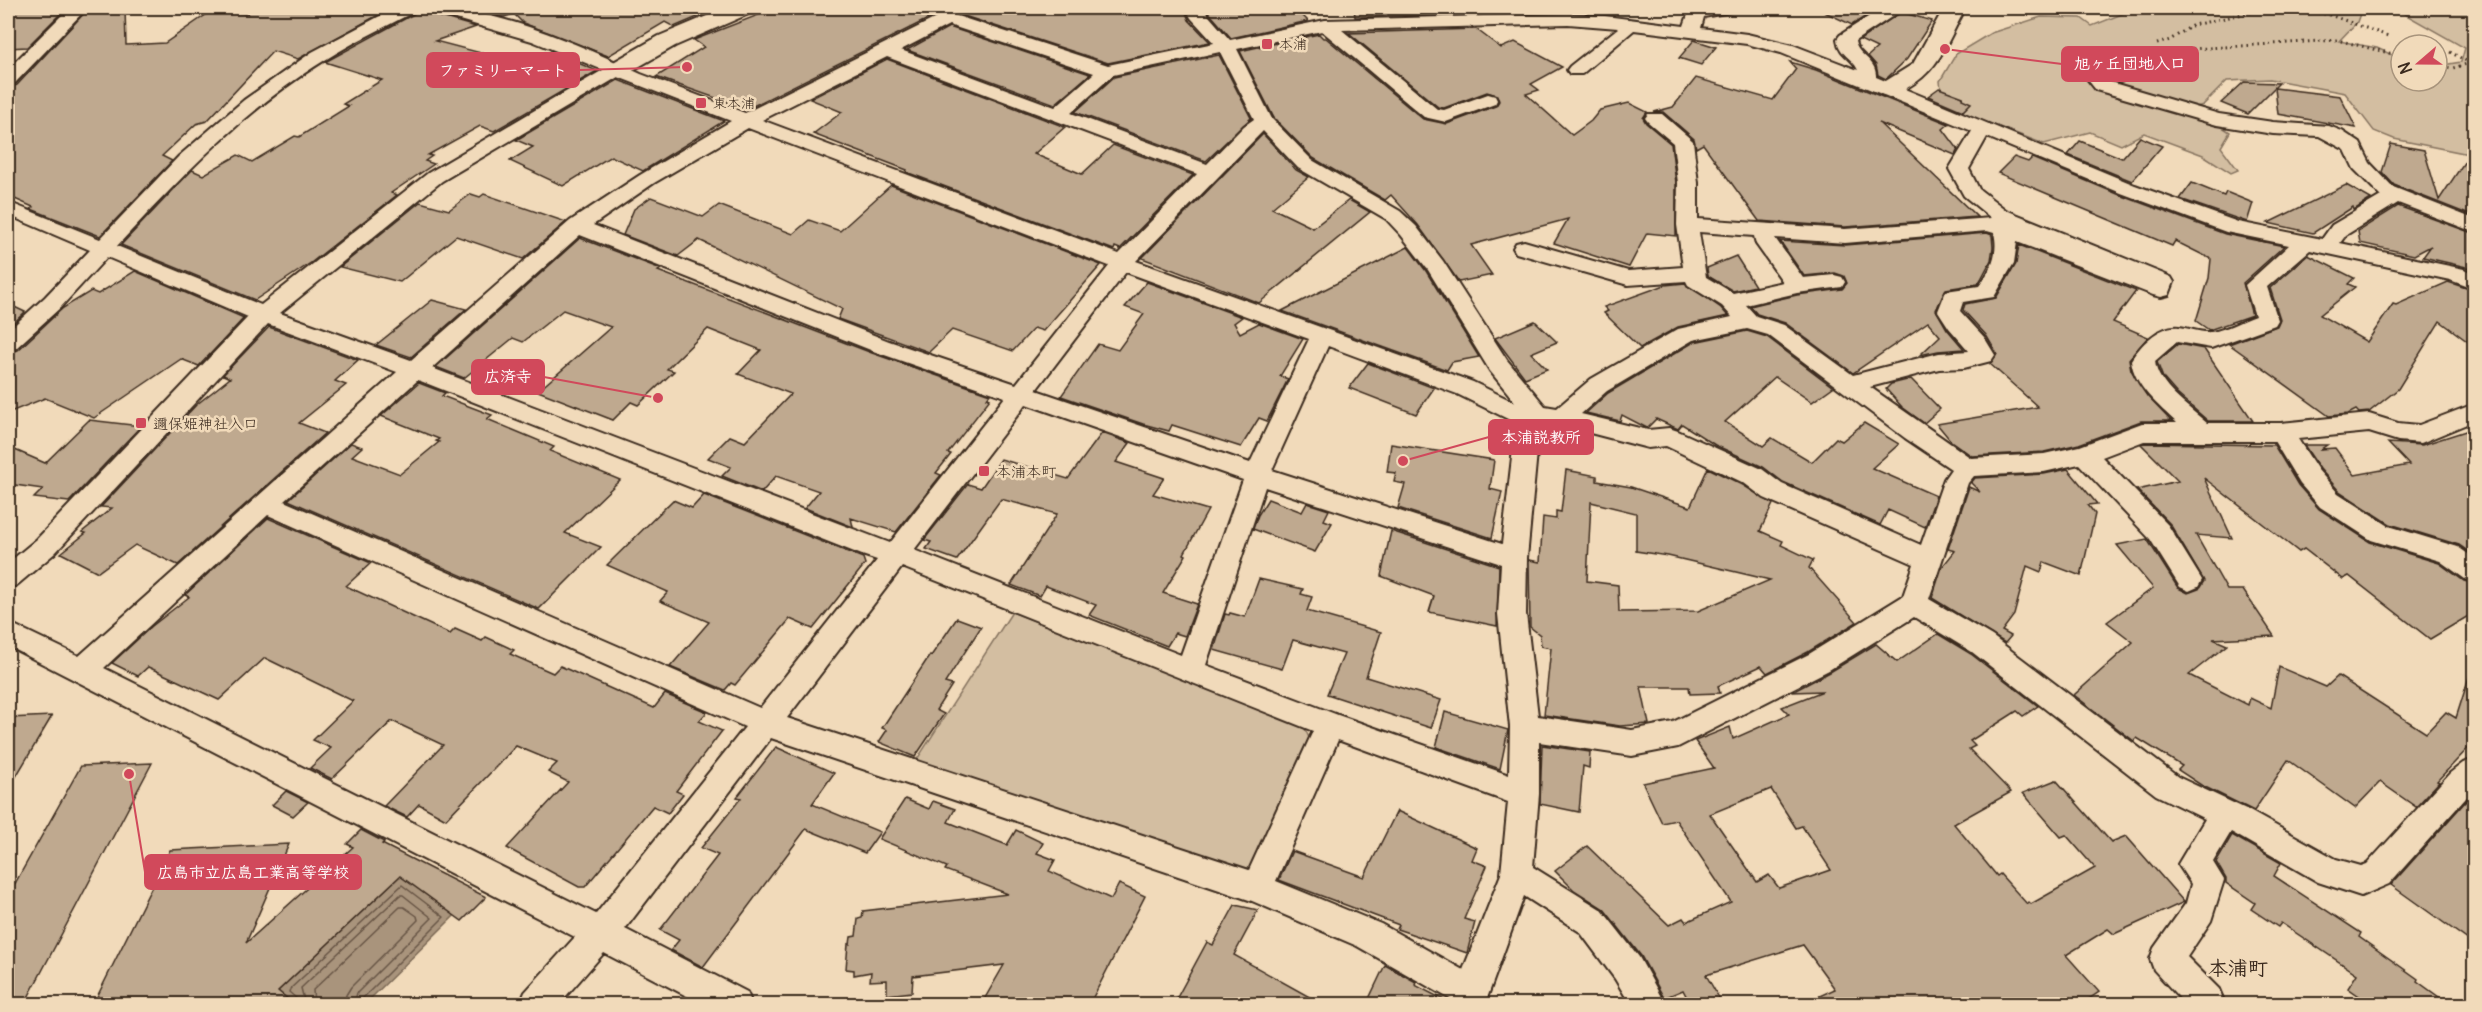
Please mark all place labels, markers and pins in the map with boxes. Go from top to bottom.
place label: 本浦 [1279,35,1307,53]
marker: 本浦 [1260,37,1274,51]
callout: 旭ヶ丘団地入口 [2062,47,2198,81]
callout: ファミリーマート [427,53,579,87]
place label: 東本浦 [713,94,755,112]
marker: 東本浦 [694,96,708,110]
callout: 広済寺 [472,360,544,394]
place label: 邇保姫神社入口 [153,414,258,433]
marker: 邇保姫神社入口 [134,416,148,430]
callout: 本浦説教所 [1489,420,1593,454]
place label: 本浦本町 [996,462,1057,481]
marker: 本浦本町 [977,464,991,478]
callout: 広島市立広島工業高等学校 [145,855,361,889]

